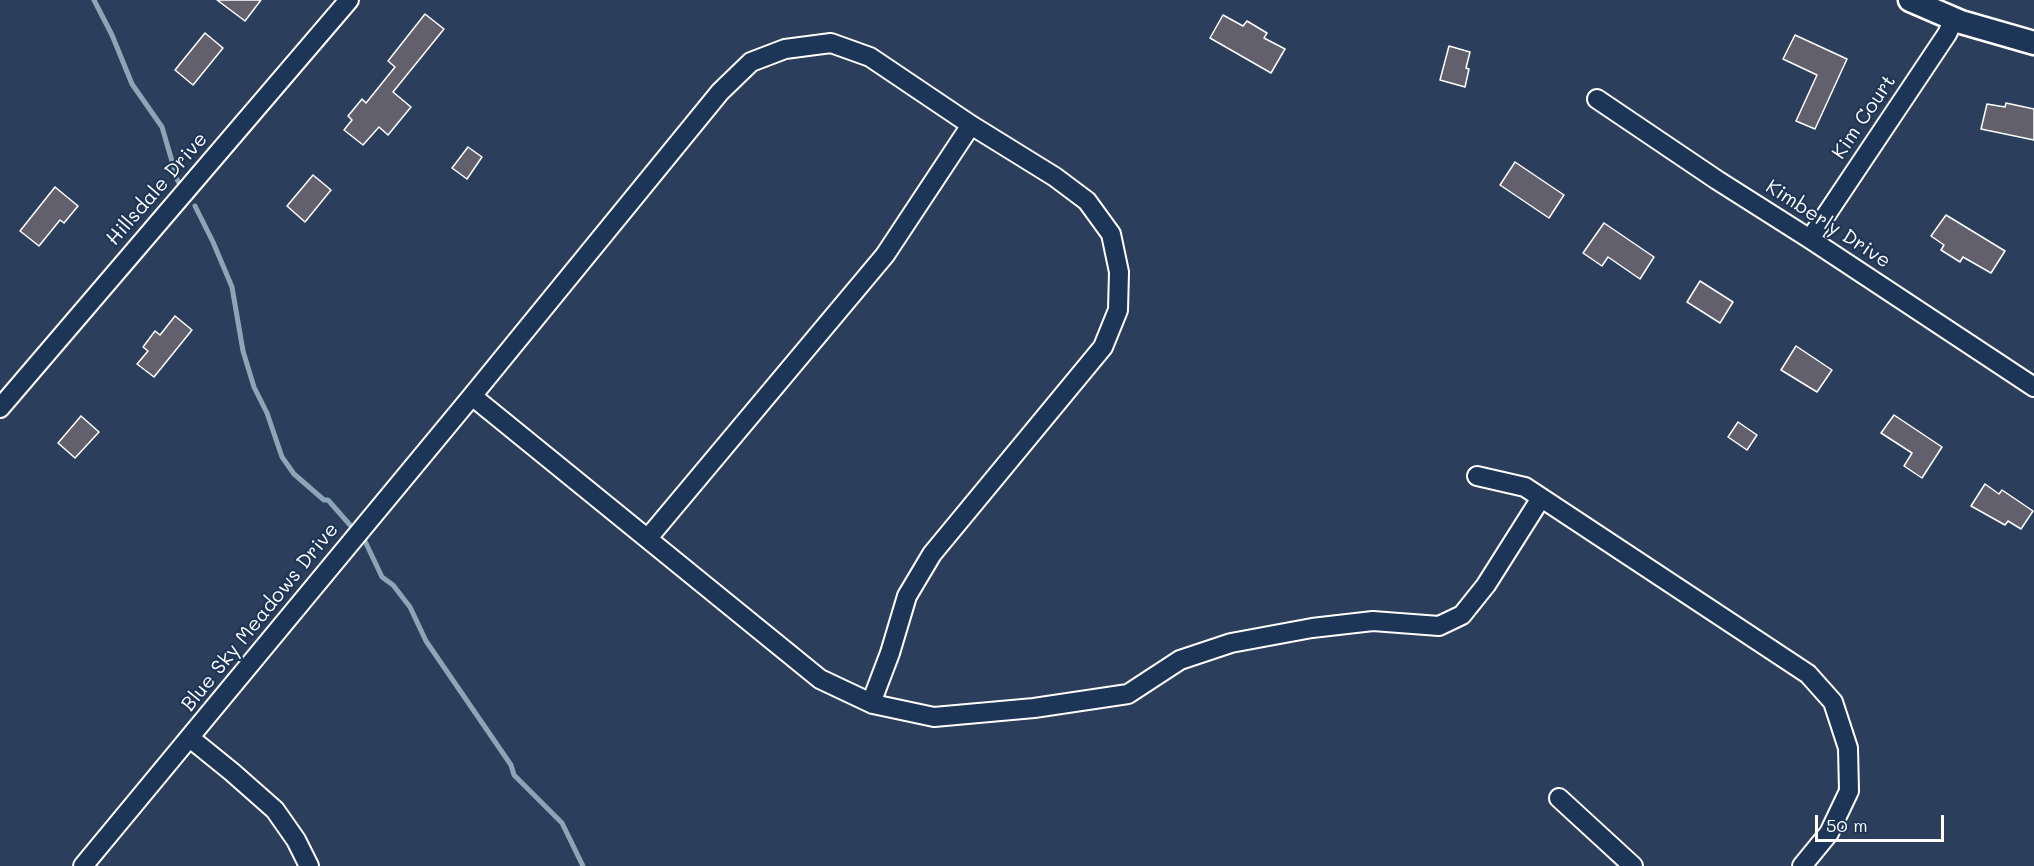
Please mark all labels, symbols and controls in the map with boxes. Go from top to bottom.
street label: Kim Court [1827,70,1901,164]
street label: Hillsdale Drive [101,128,213,250]
street label: Kimberly Drive [1761,175,1895,273]
street label: Blue Sky Meadows Drive [177,518,343,716]
scale bar [1818,803,1947,841]
text: 50 m [1826,813,1868,837]

